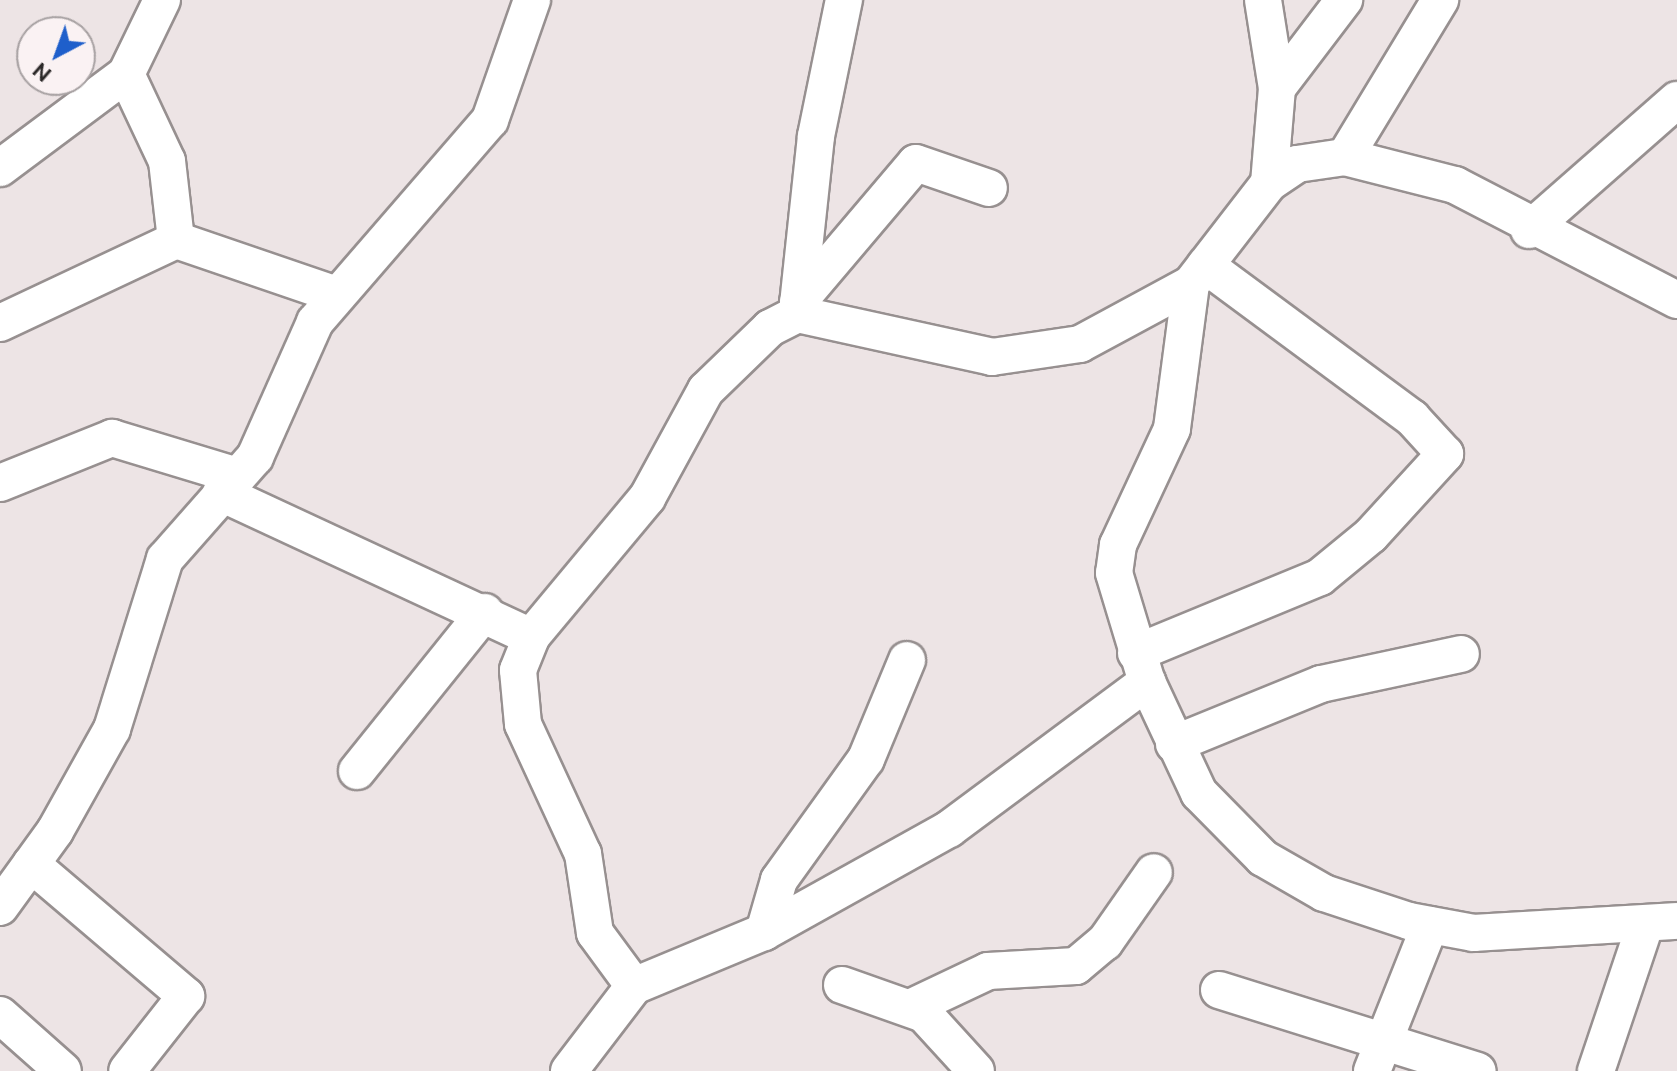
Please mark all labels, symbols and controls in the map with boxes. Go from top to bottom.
north arrow [16,16,96,96]
text: N [27,58,56,88]

